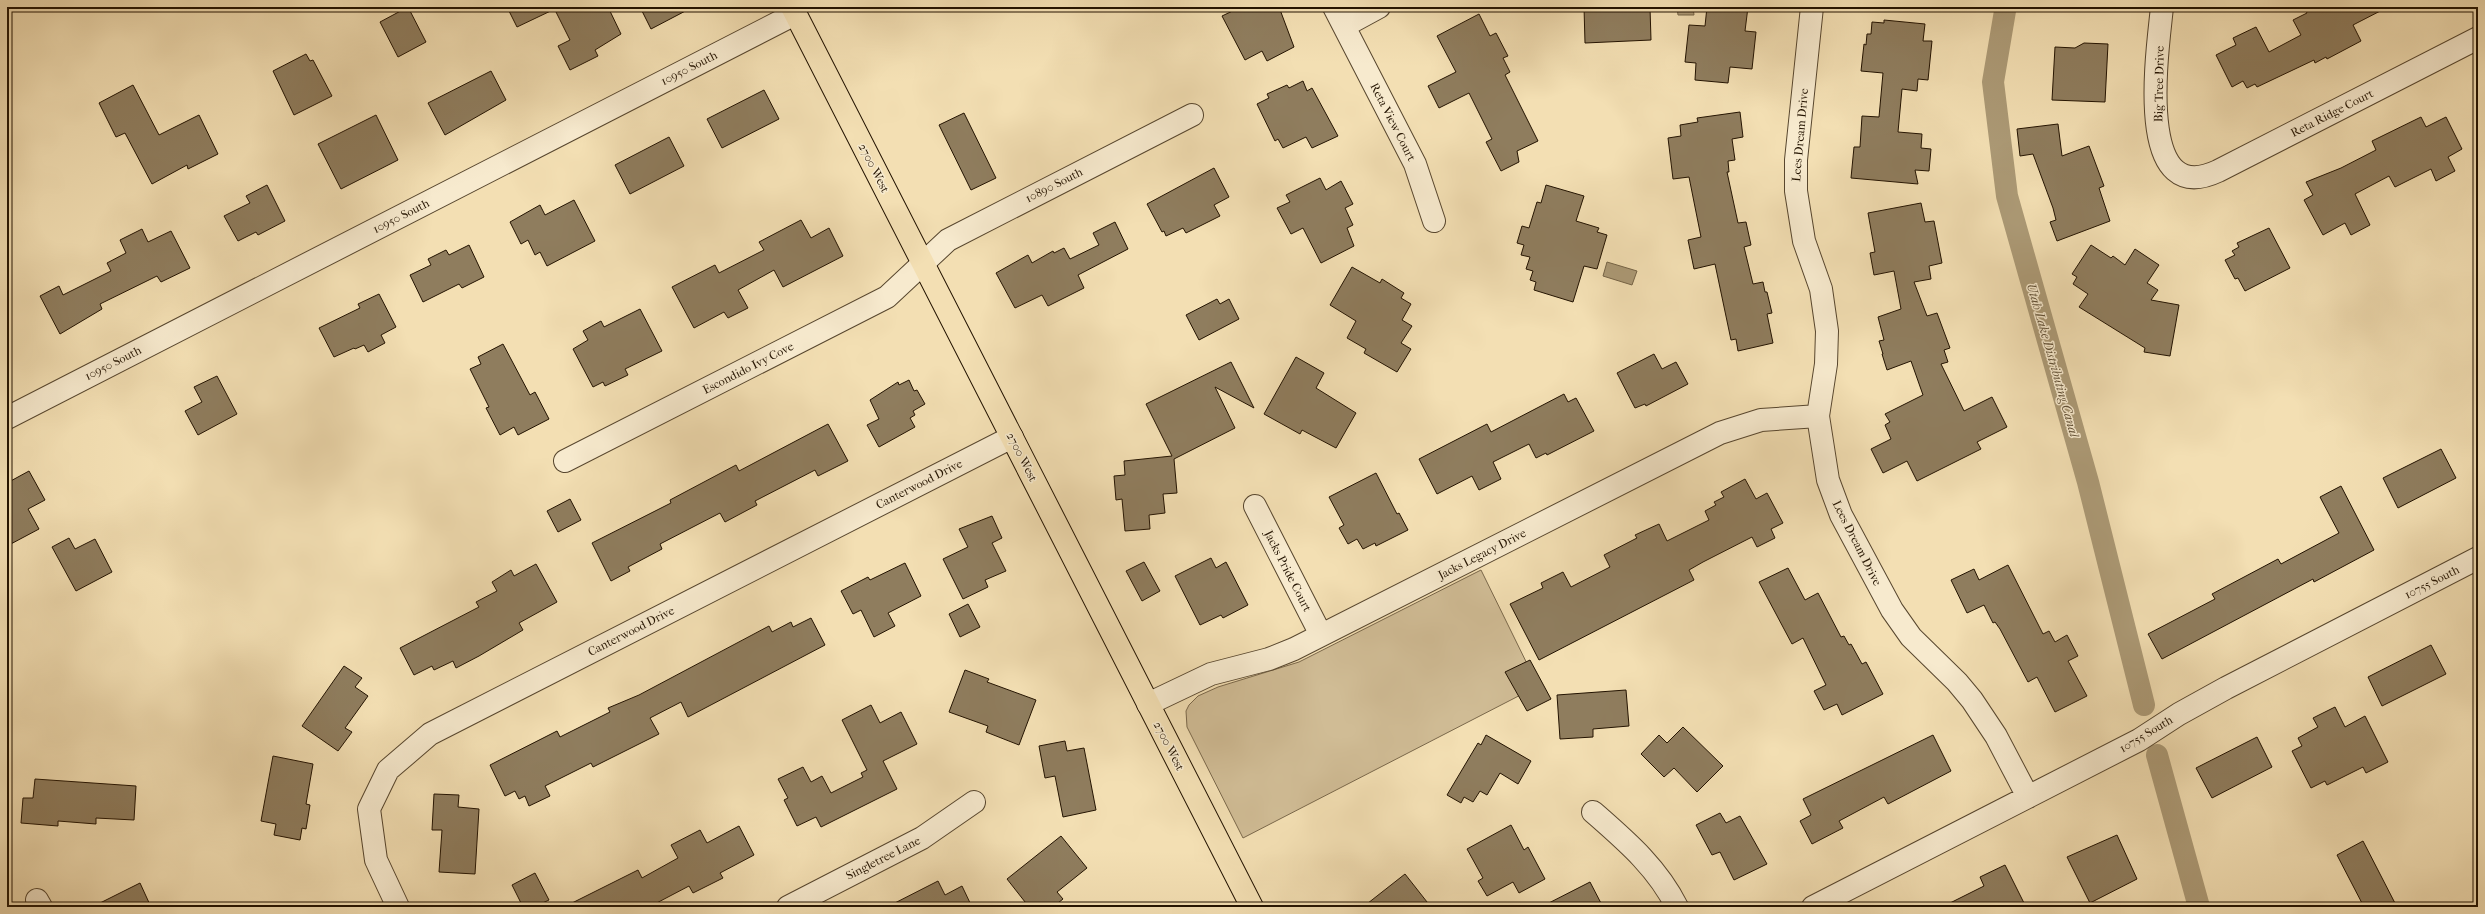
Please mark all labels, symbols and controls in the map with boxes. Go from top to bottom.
street label: Big Tree Drive [2151,46,2167,122]
street label: 10950 South [658,48,720,88]
street label: Reta View Court [1367,81,1419,164]
street label: Reta Ridge Court [2288,86,2376,140]
street label: Lees Dream Drive [1789,88,1811,182]
street label: 2700 West [856,141,893,196]
street label: 10890 South [1023,165,1085,205]
street label: 10950 South [370,196,432,236]
water label: Utah Lake Distributing Canal [2024,281,2083,440]
street label: Escondido Ivy Cove [700,339,796,397]
street label: 10950 South [82,343,144,383]
street label: 2700 West [1004,430,1041,485]
street label: Canterwood Drive [873,456,965,512]
street label: Lees Dream Drive [1829,498,1885,588]
street label: Jacks Legacy Drive [1435,526,1528,583]
street label: Jacks Pride Court [1261,527,1315,615]
street label: 10755 South [2402,562,2462,602]
street label: Canterwood Drive [585,603,677,659]
street label: 10755 South [2117,713,2175,755]
street label: 2700 West [1151,719,1188,774]
street label: Singletree Lane [843,833,923,883]

